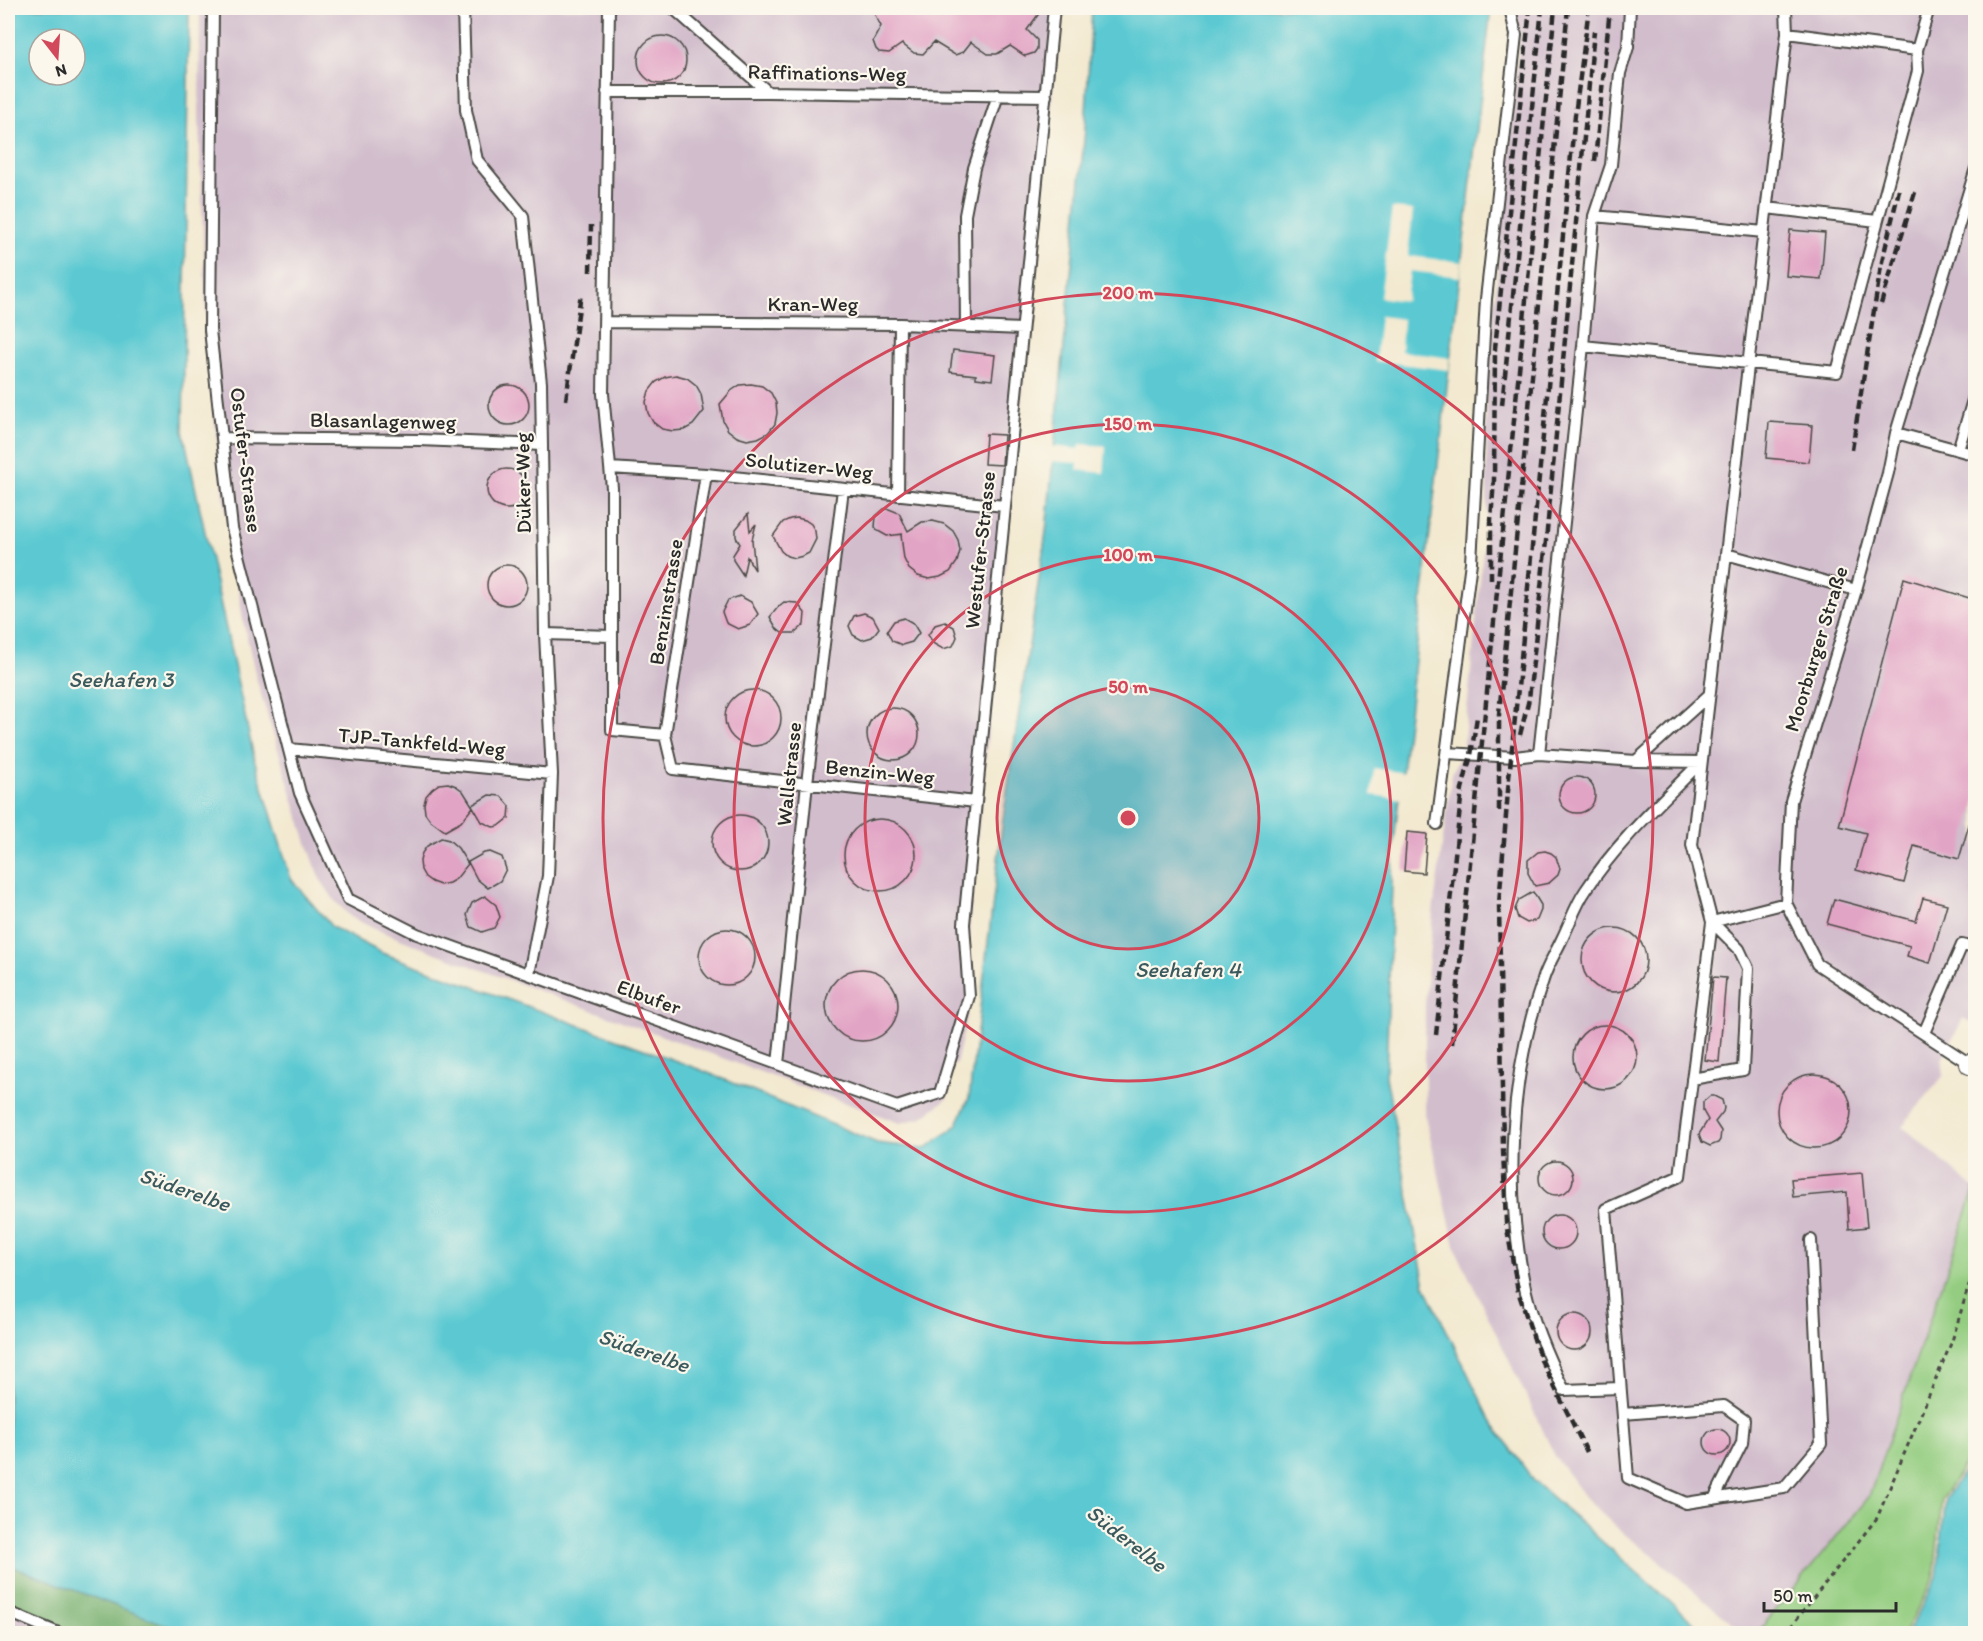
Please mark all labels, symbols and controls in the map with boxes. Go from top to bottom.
north arrow [27,27,87,87]
street label: Raffinations-Weg [747,59,907,86]
text: N [53,60,69,82]
text: 200 m [1103,282,1154,304]
street label: Kran-Weg [768,291,859,316]
street label: Ostufer-Strasse [225,386,268,534]
street label: Blasanlagenweg [310,407,457,434]
text: 150 m [1104,413,1153,435]
street label: Düker-Weg [509,432,536,534]
street label: Solutizer-Weg [744,446,874,485]
street label: Westufer-Strasse [959,470,1000,630]
street label: Benzinstrasse [643,537,688,667]
text: 100 m [1103,544,1154,566]
street label: Moorburger Straße [1778,563,1853,735]
water label: Seehafen 3 [69,666,175,693]
text: 50 m [1108,676,1149,698]
street label: Wallstrasse [771,721,806,827]
street label: TJP-Tankfeld-Weg [337,722,507,761]
street label: Benzin-Weg [824,753,936,790]
centre of rings [1118,808,1138,828]
water label: Seehafen 4 [1135,956,1243,983]
street label: Elbufer [614,973,685,1020]
water label: Süderelbe [136,1161,235,1218]
water label: Süderelbe [595,1322,694,1379]
water label: Süderelbe [1081,1499,1173,1579]
scale bar [1764,1575,1896,1613]
text: 50 m [1773,1585,1813,1607]

